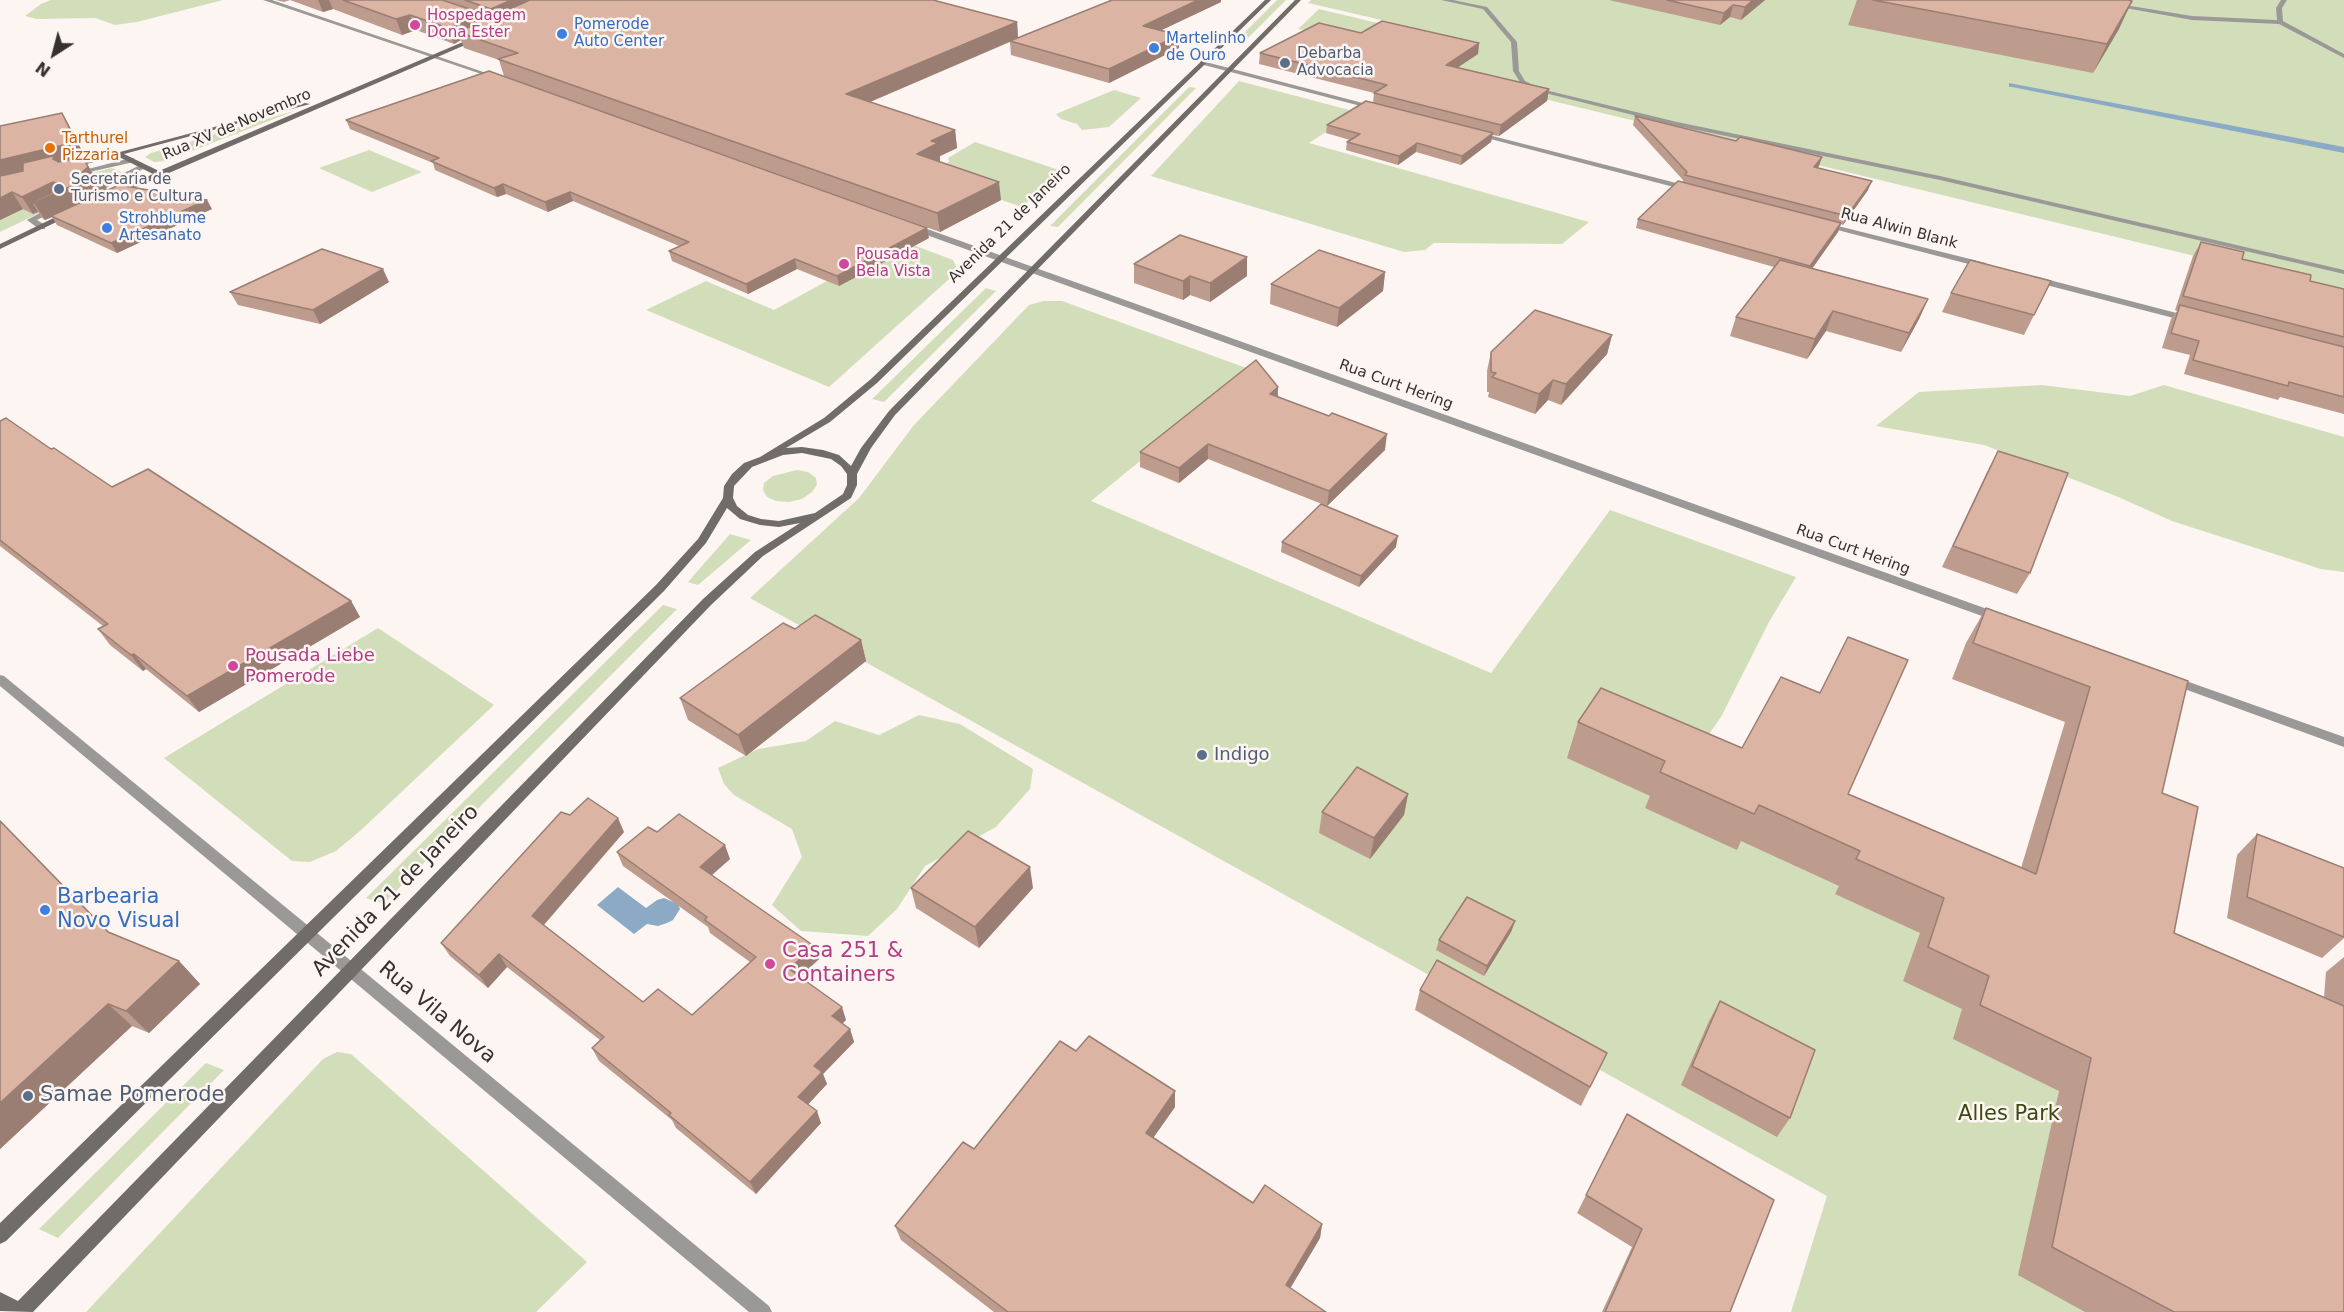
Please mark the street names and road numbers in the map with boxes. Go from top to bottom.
street label: Rua XV de Novembro [160,86,314,164]
street label: Avenida 21 de Janeiro [945,161,1075,287]
street label: Rua Alwin Blank [1839,205,1959,253]
street label: Rua Curt Hering [1337,356,1455,414]
street label: Rua Curt Hering [1794,521,1912,579]
street label: Avenida 21 de Janeiro [307,800,485,982]
street label: Rua Vila Nova [373,957,501,1069]

